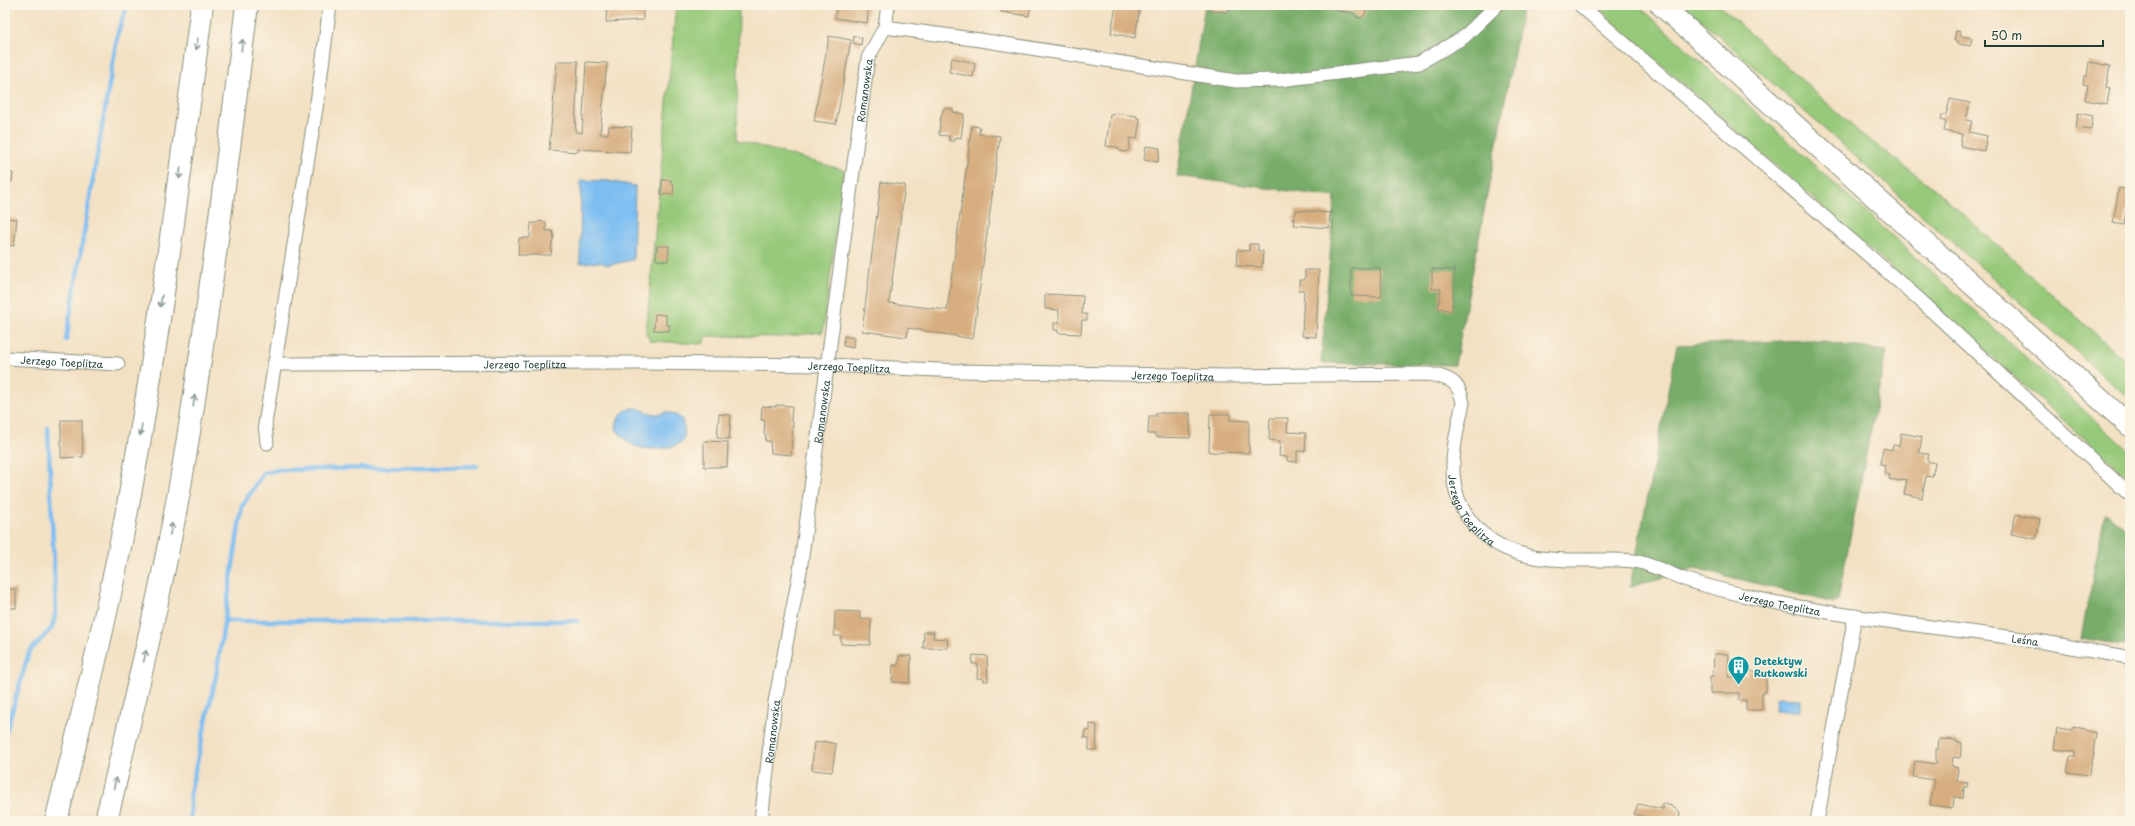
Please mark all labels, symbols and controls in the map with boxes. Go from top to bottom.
scale bar [1985,22,2103,48]
text: 50 m [1991,26,2022,44]
one-way arrow [193,37,201,50]
one-way arrow [238,39,246,52]
street label: Romanowska [852,57,875,123]
one-way arrow [176,166,184,179]
one-way arrow [157,294,165,307]
street label: Jerzego Toeplitza [20,351,104,371]
street label: Jerzego Toeplitza [484,356,567,371]
street label: Jerzego Toeplitza [807,357,891,375]
street label: Jerzego Toeplitza [1131,367,1215,383]
street label: Romanowska [809,378,833,444]
one-way arrow [190,395,198,408]
one-way arrow [136,423,144,436]
street label: Jerzego Toeplitza [1446,474,1499,549]
one-way arrow [167,523,175,536]
street label: Jerzego Toeplitza [1738,587,1822,618]
street label: Leśna [2011,630,2040,649]
one-way arrow [141,650,149,663]
building icon: Detektyw Rutkowski [1725,653,1751,686]
place label: Detektyw Rutkowski [1754,653,1807,680]
street label: Romanowska [760,698,783,764]
one-way arrow [112,777,119,790]

